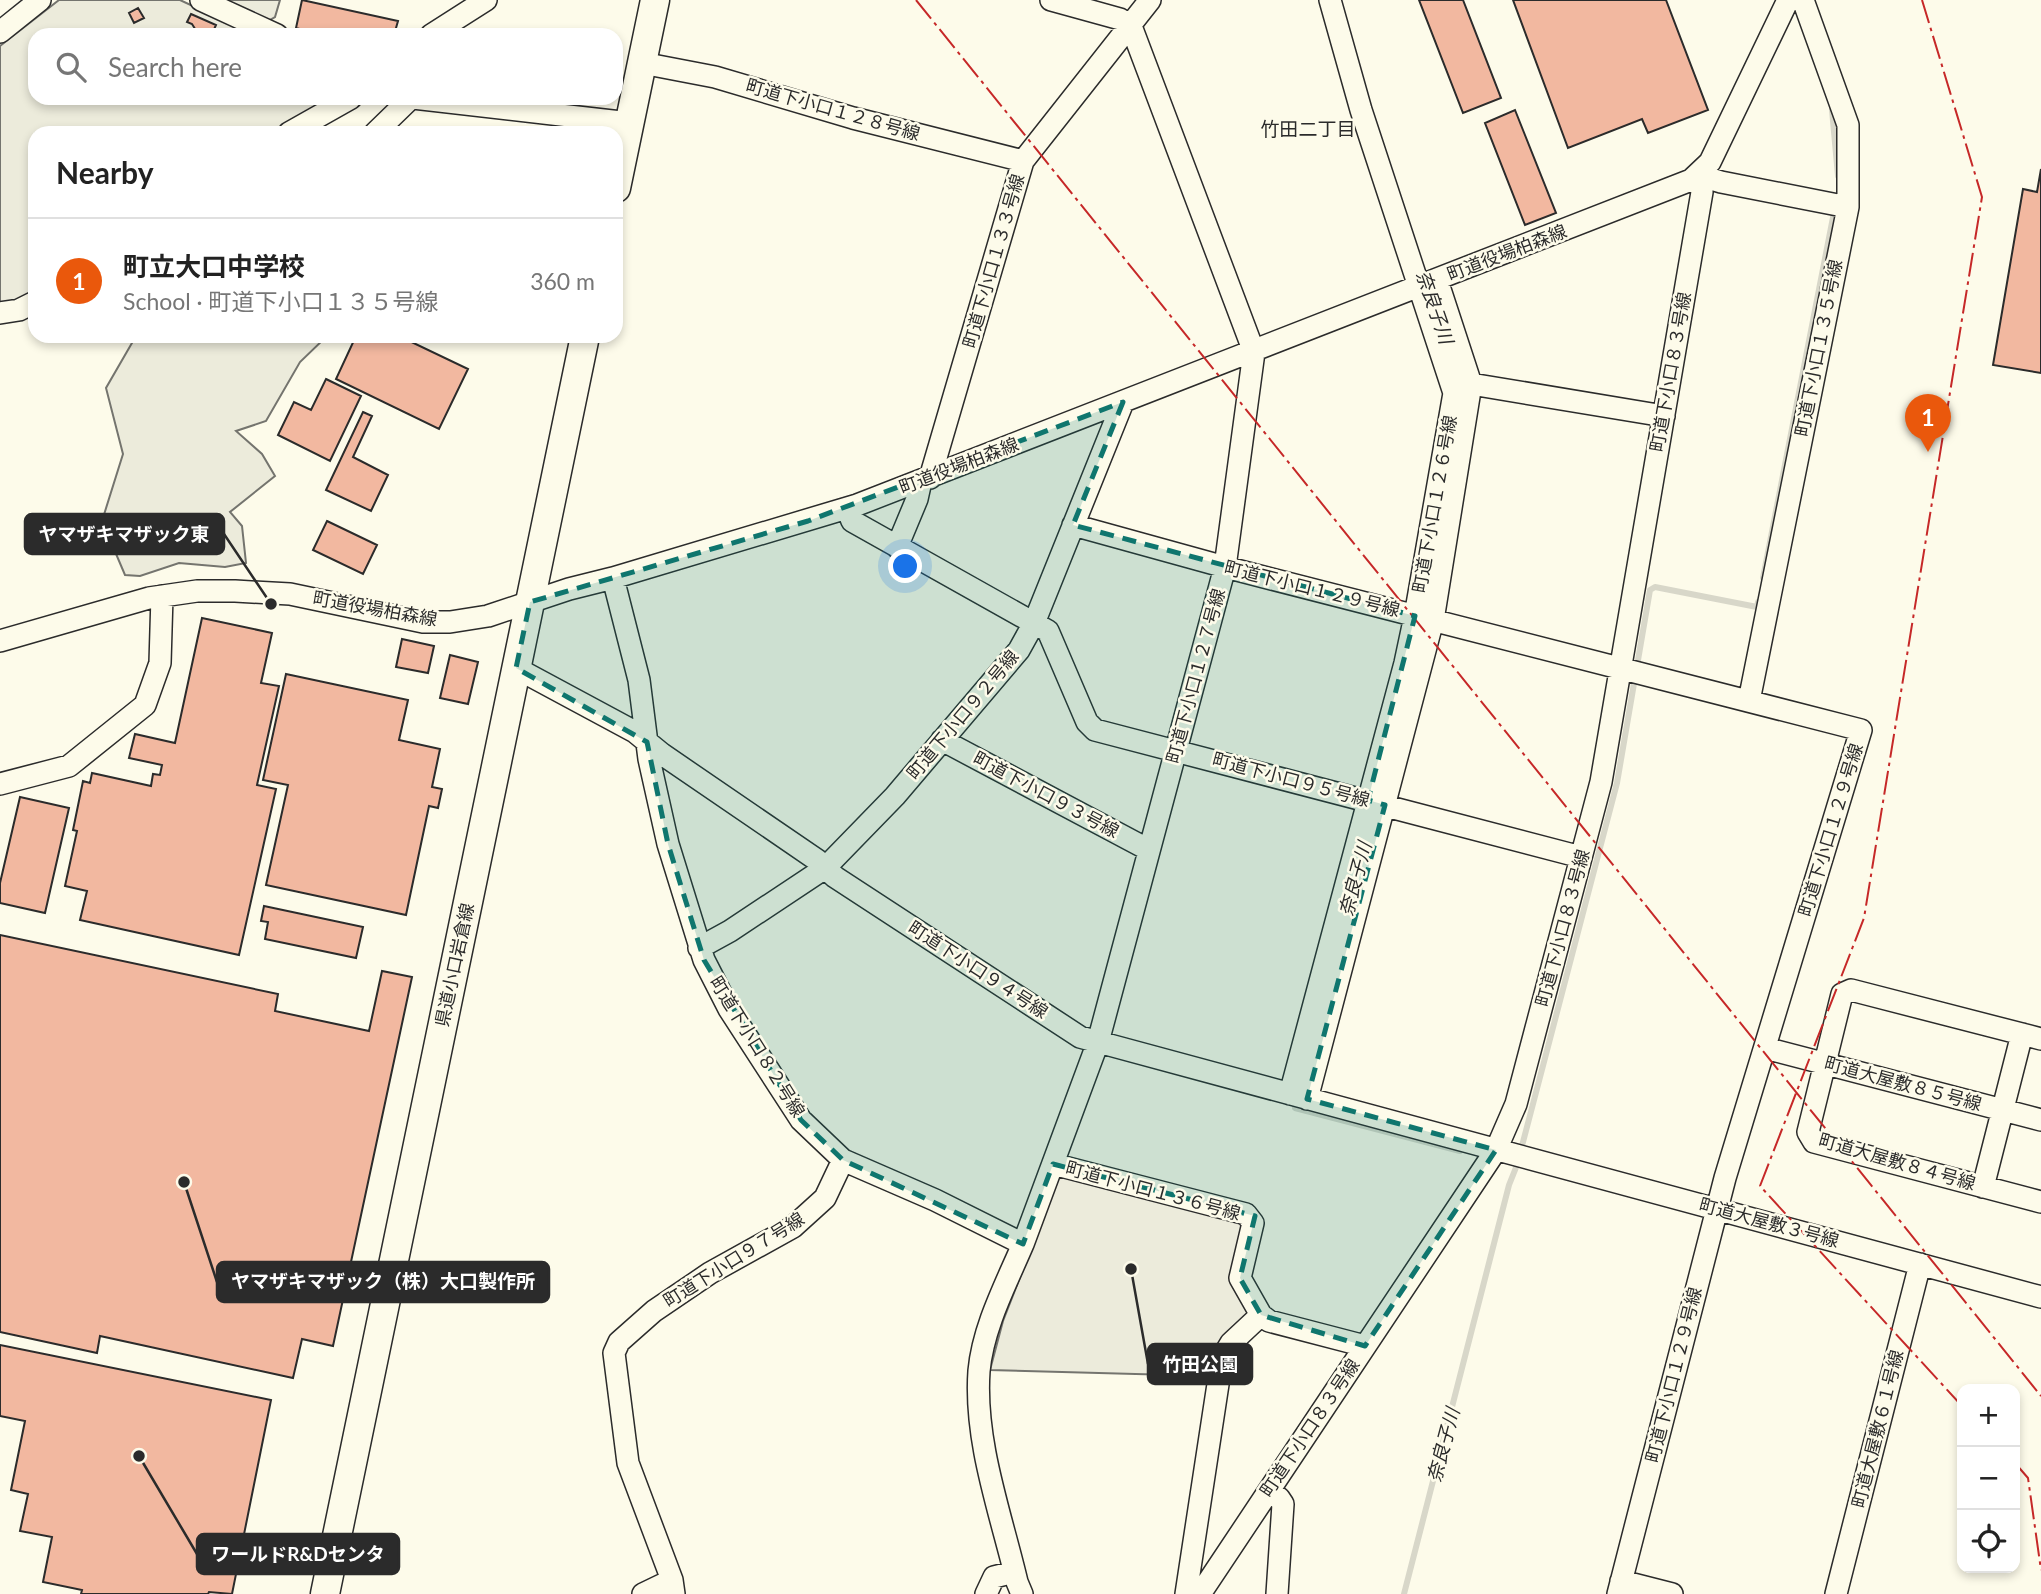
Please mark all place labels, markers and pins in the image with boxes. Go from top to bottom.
pin: 1 [1905,394,1951,452]
callout: ヤマザキマザック東 [25,514,224,554]
callout: ヤマザキマザック（株）大口製作所 [217,1262,549,1302]
callout: 竹田公園 [1148,1344,1252,1384]
callout: ワールドR&Dセンタ [197,1534,399,1574]

